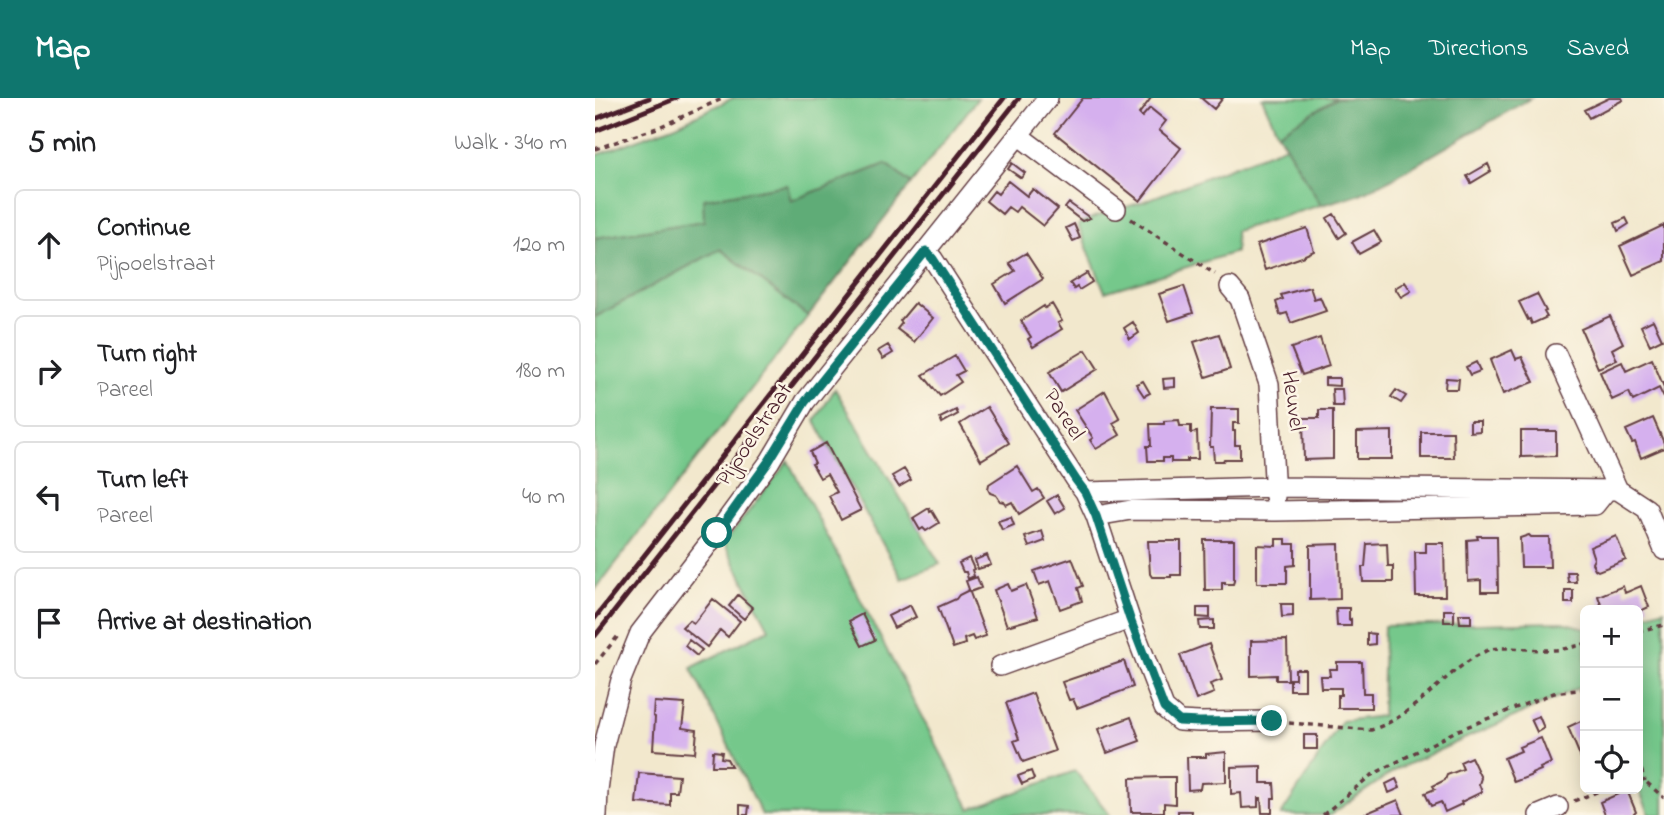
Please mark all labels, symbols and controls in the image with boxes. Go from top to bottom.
text: Map [35,25,91,73]
text: Map [1350,32,1391,67]
text: Directions [1429,32,1528,67]
text: Saved [1566,32,1629,67]
text: 5 min [28,122,96,166]
text: Walk · 340 m [454,127,567,160]
text: Continue [97,210,190,248]
icon: ahead [30,226,68,264]
text: 120 m [513,229,565,262]
text: Pijpoelstraat [97,248,215,281]
text: Turn right [97,336,197,374]
icon: right [30,352,68,390]
text: 180 m [516,355,565,388]
street label: Heuvel [1271,369,1313,433]
text: Pareel [97,374,153,407]
street label: Pijpoelstraat [708,376,802,493]
street label: Pareel [1034,383,1092,447]
text: Turn left [97,462,188,500]
icon: left [30,478,68,516]
text: 40 m [522,481,565,514]
text: Pareel [97,500,153,533]
route start [701,517,732,548]
icon: arrive [30,604,68,642]
text: Arrive at destination [97,604,312,642]
map controls [1580,605,1643,794]
button: + [1580,605,1643,668]
button: − [1580,668,1643,731]
route end [1256,705,1287,736]
button: locate [1580,731,1643,794]

